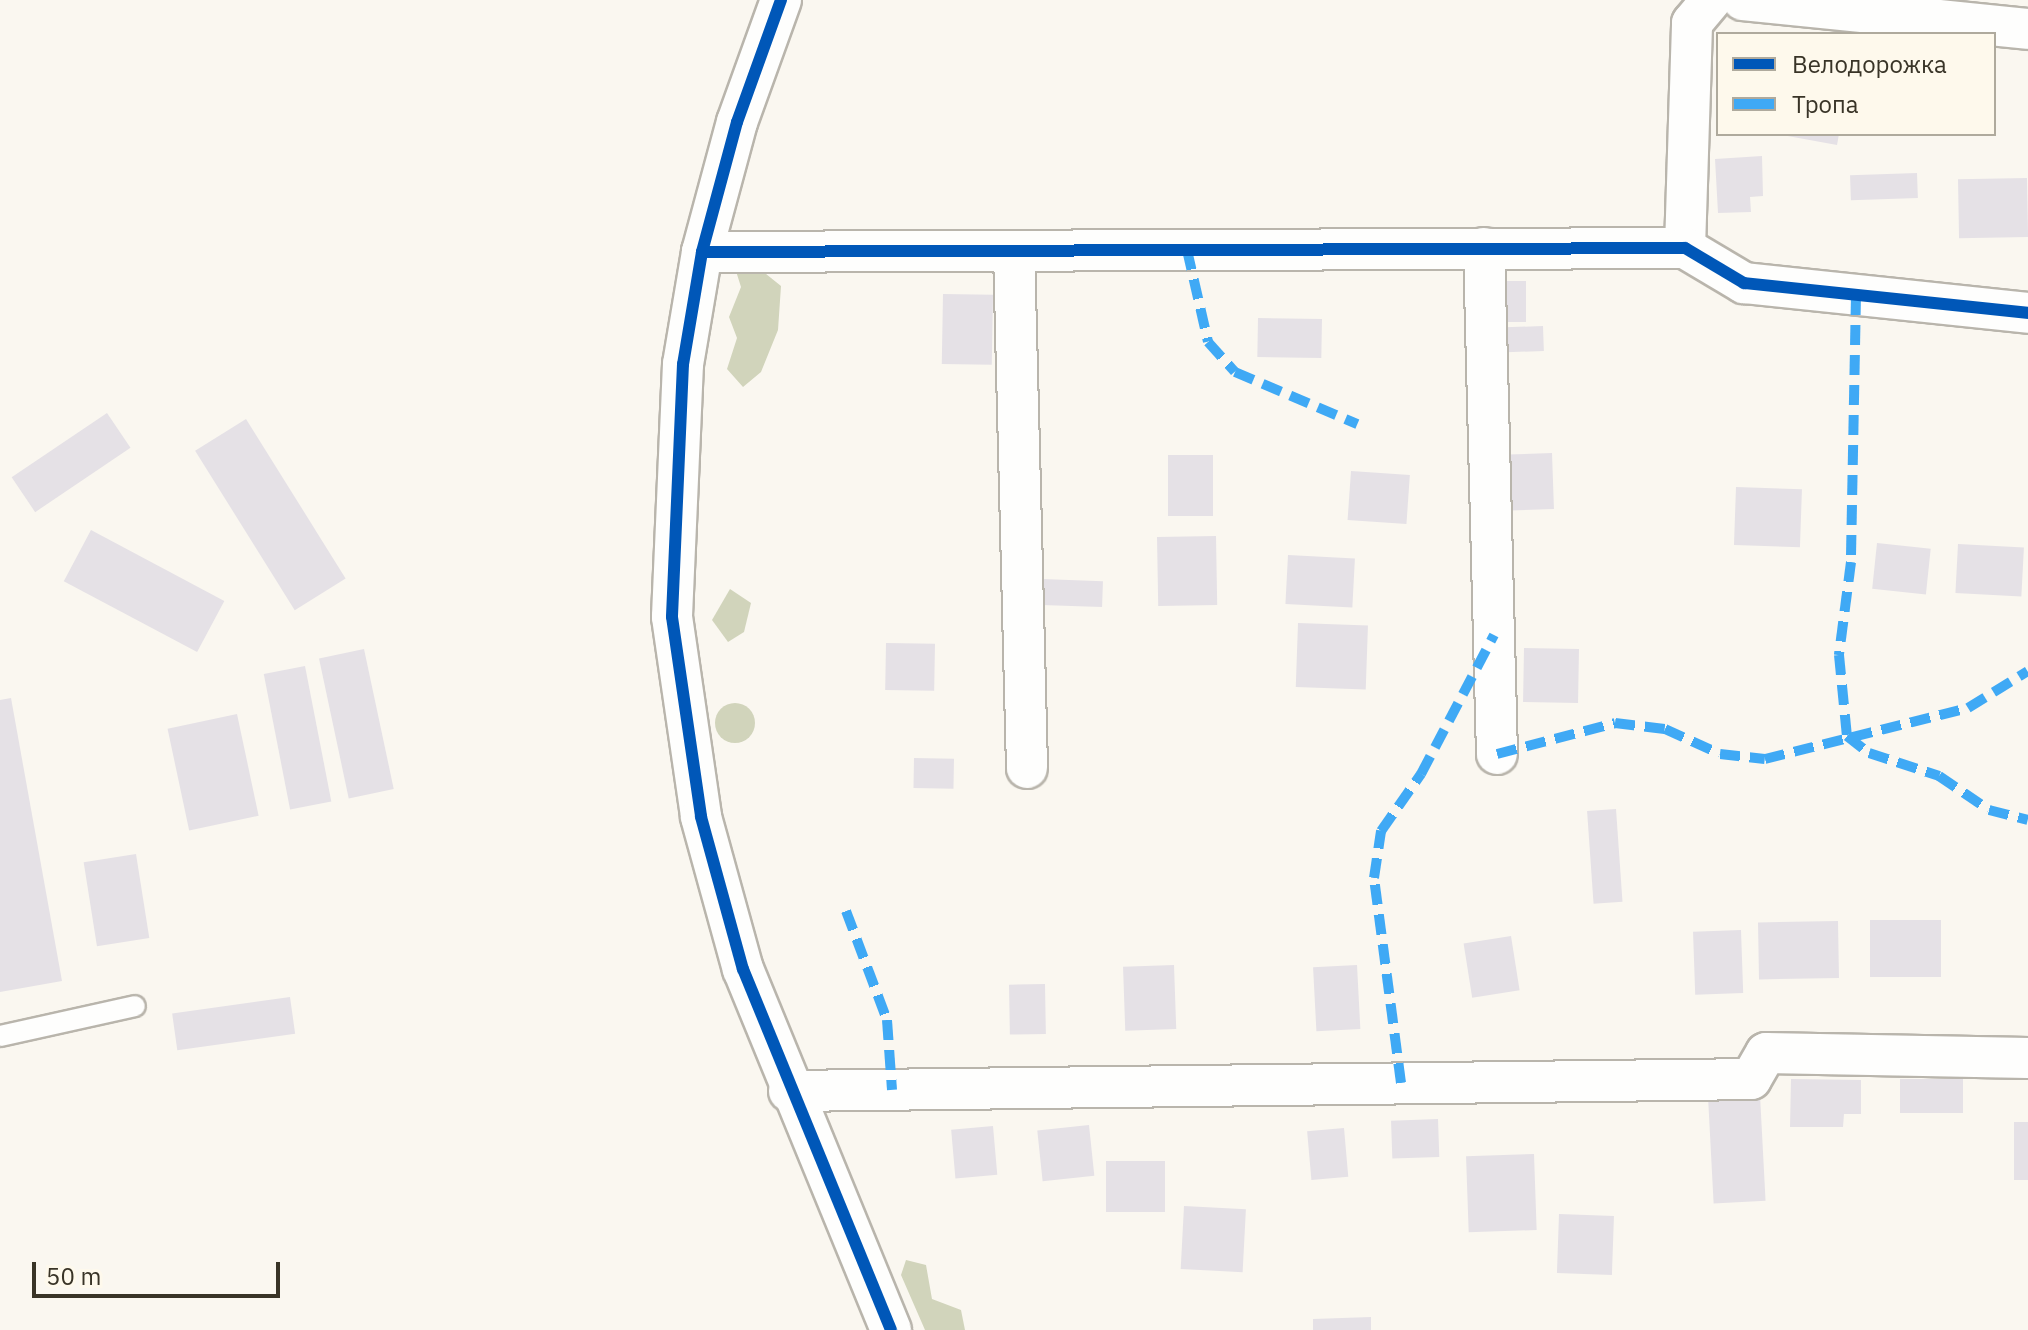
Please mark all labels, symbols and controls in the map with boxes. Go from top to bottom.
legend [1716,32,1996,136]
text: Велодорожка [1792,48,1947,80]
text: Тропа [1792,88,1859,120]
scale bar [36,1246,284,1296]
text: 50 m [46,1260,101,1292]

